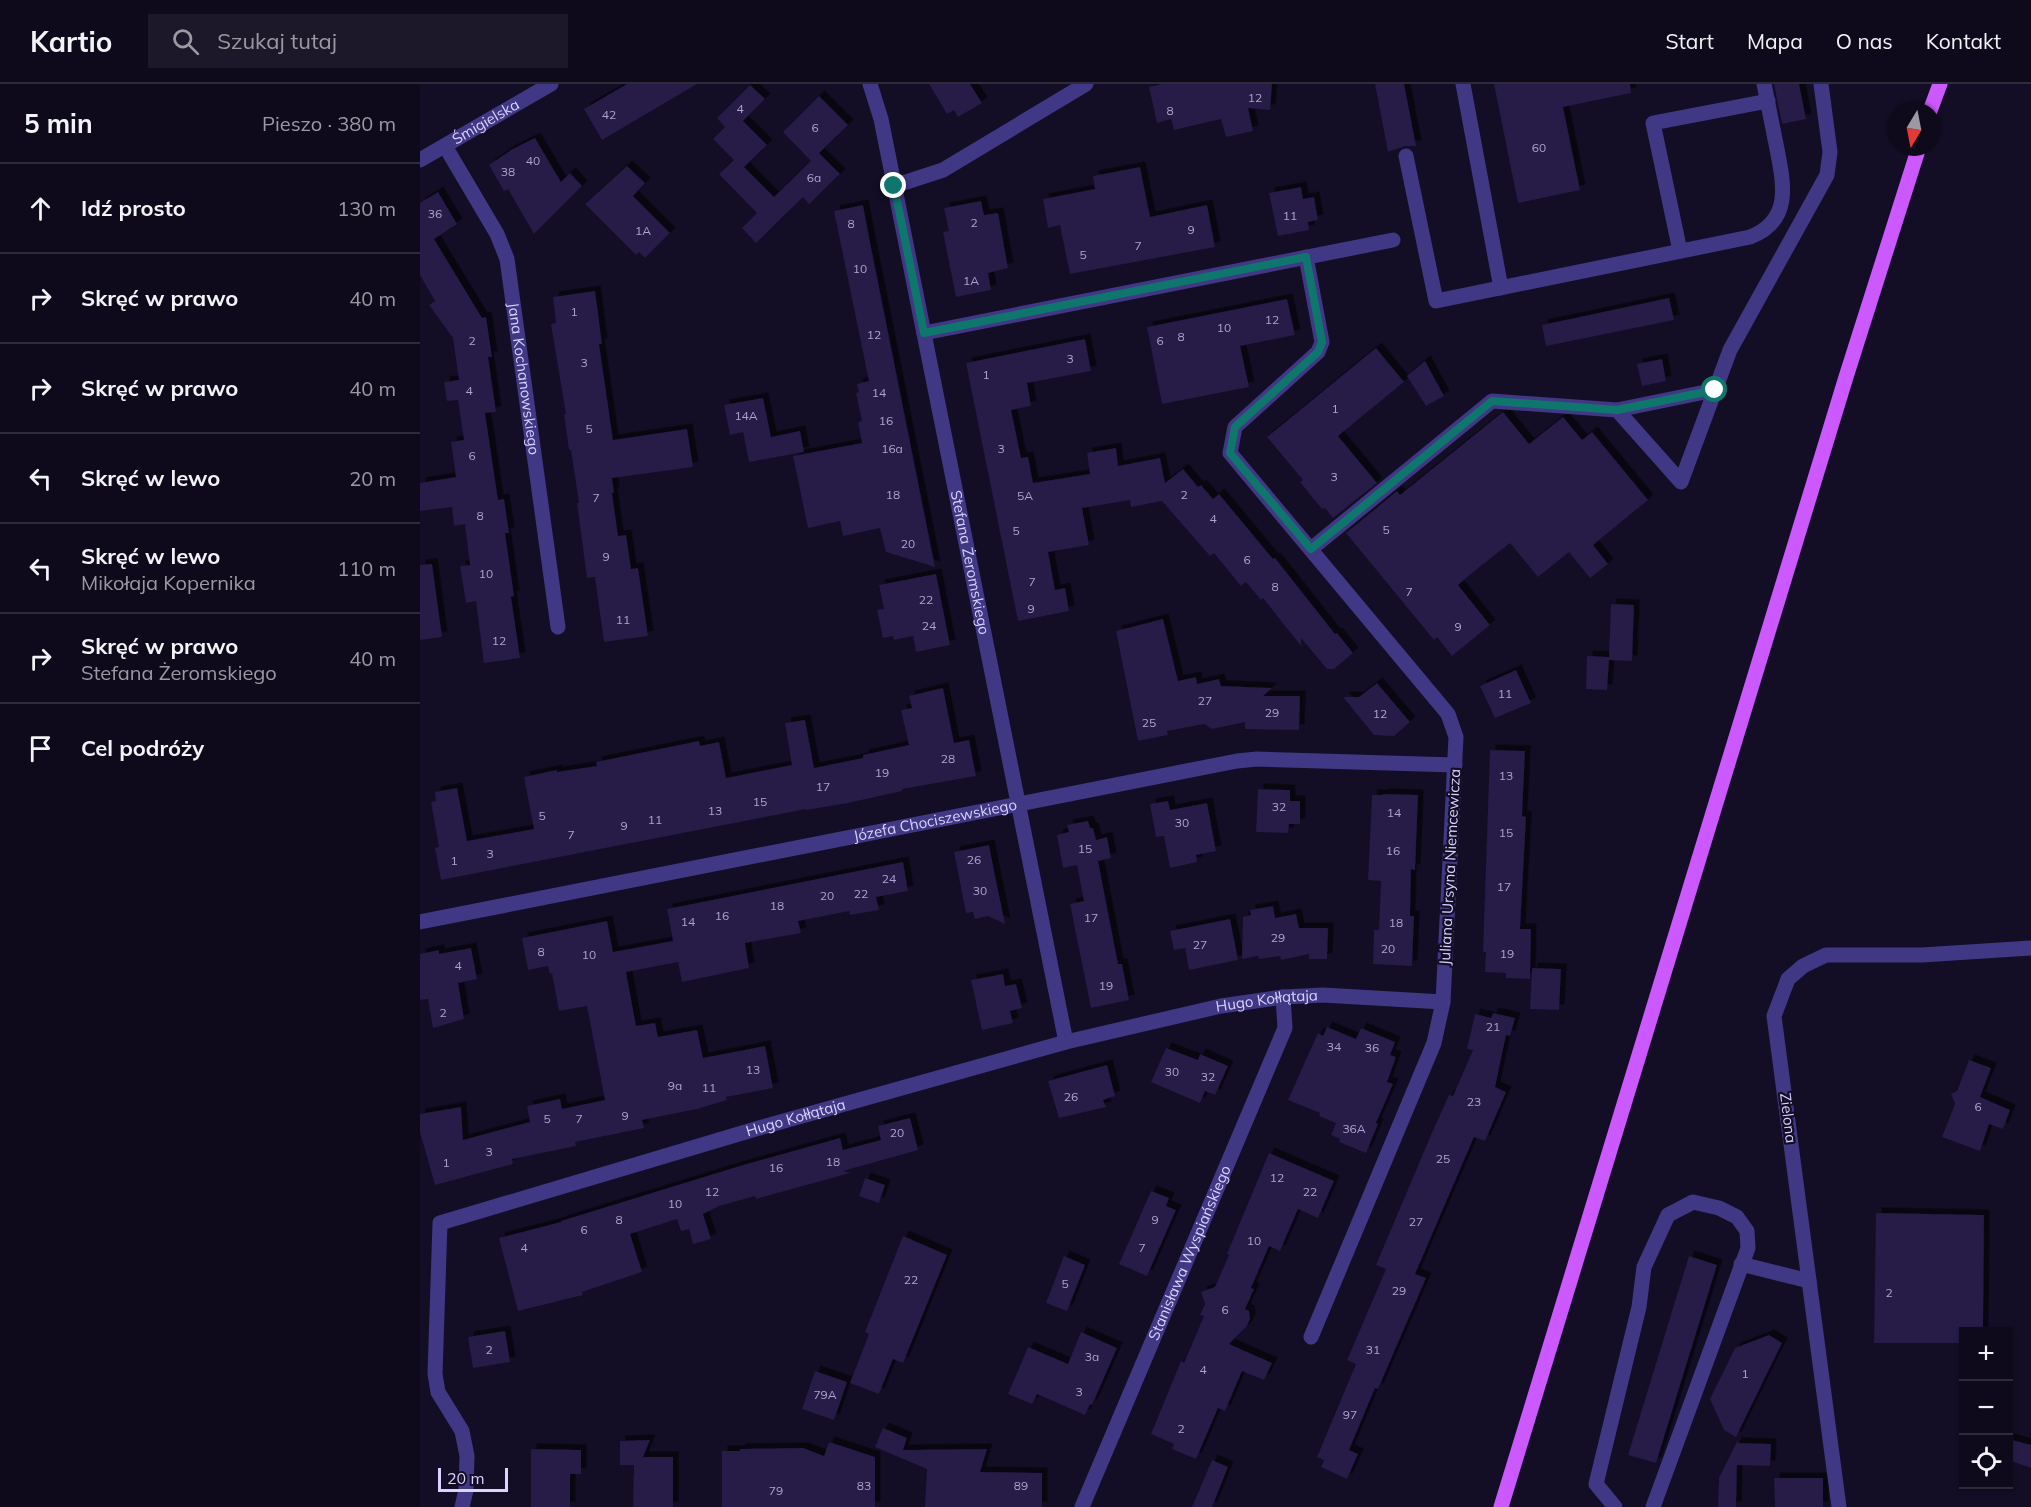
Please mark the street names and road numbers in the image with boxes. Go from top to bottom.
street label: Śmigielska [448,94,523,148]
street label: Jana Kochanowskiego [504,301,544,456]
street label: Stefana Żeromskiego [947,488,994,636]
street label: Juliana Ursyna Niemcewicza [1435,768,1464,966]
street label: Józefa Chociszewskiego [852,795,1018,845]
street label: Hugo Kołłątaja [1214,985,1318,1016]
street label: Zielona [1776,1092,1801,1144]
street label: Hugo Kołłątaja [743,1094,848,1140]
street label: Stanisława Wyspiańskiego [1144,1162,1235,1343]

